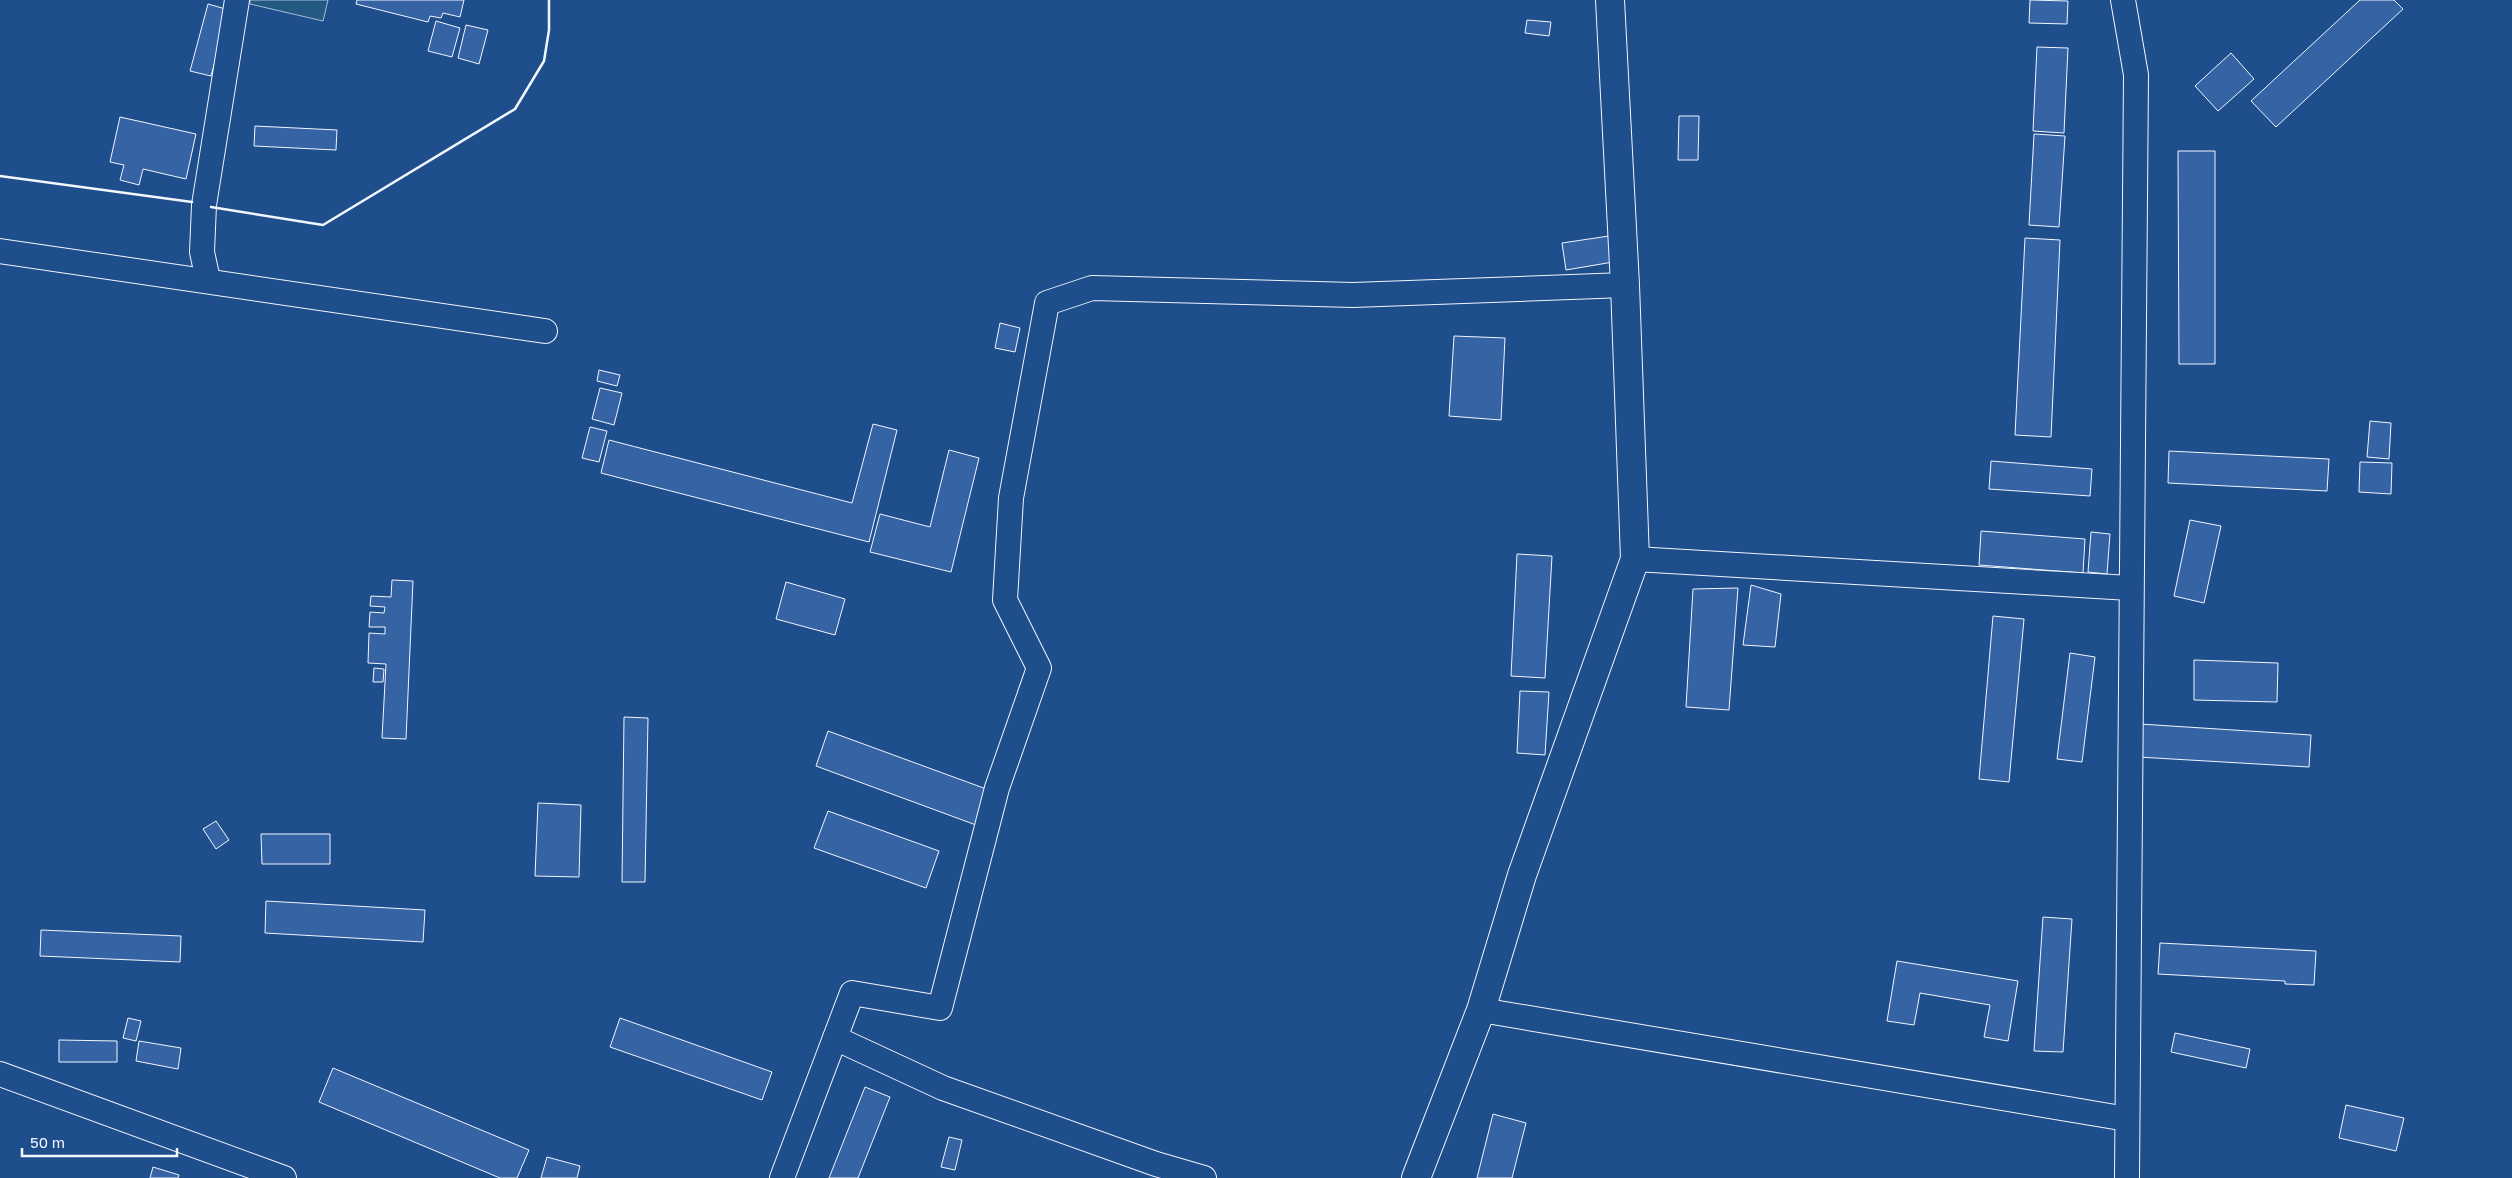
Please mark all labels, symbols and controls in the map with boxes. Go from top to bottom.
scale bar [22,1126,178,1158]
text: 50 m [30,1133,65,1151]

